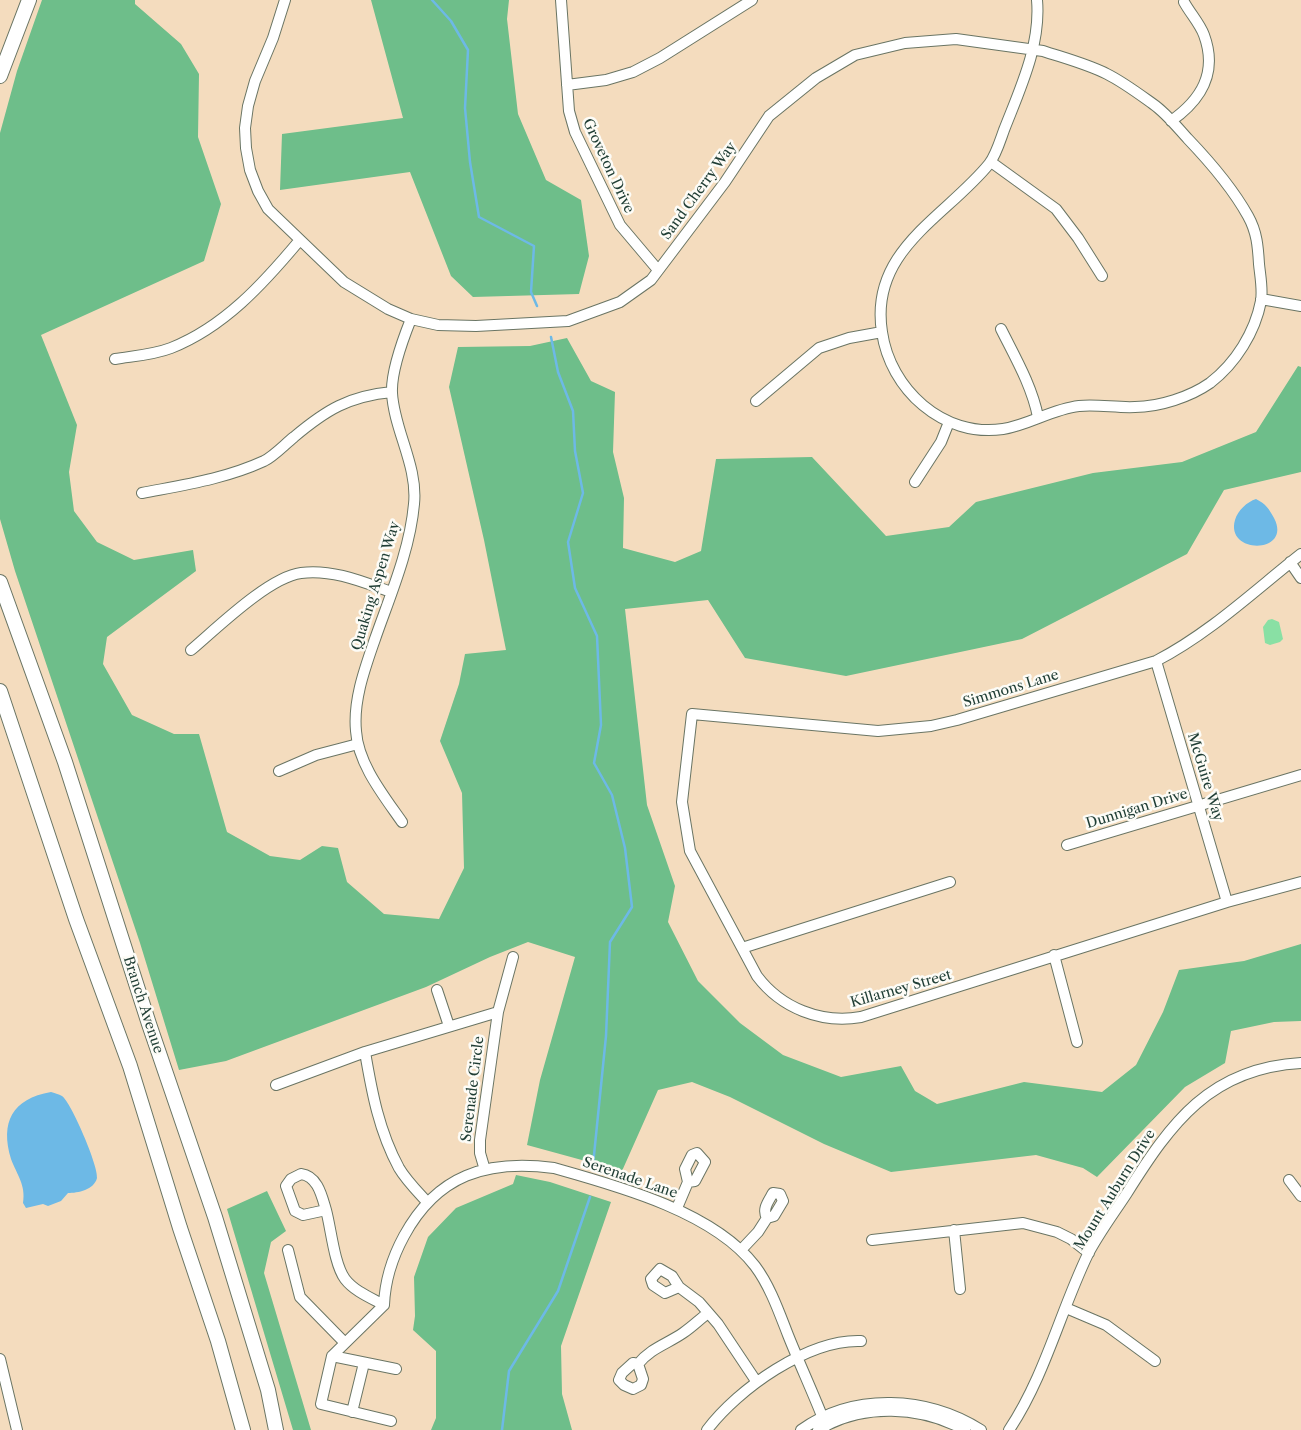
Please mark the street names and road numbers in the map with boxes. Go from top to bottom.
street label: Groveton Drive [579,116,637,216]
street label: Sand Cherry Way [658,139,740,243]
street label: Quaking Aspen Way [348,519,404,653]
street label: Simmons Lane [961,666,1061,712]
street label: McGuire Way [1184,731,1226,823]
street label: Dunnigan Drive [1084,786,1190,832]
street label: Branch Avenue [119,954,167,1056]
street label: Killarney Street [849,967,953,1011]
street label: Serenade Circle [458,1035,488,1143]
street label: Mount Auburn Drive [1071,1127,1159,1253]
street label: Serenade Lane [580,1154,680,1202]

